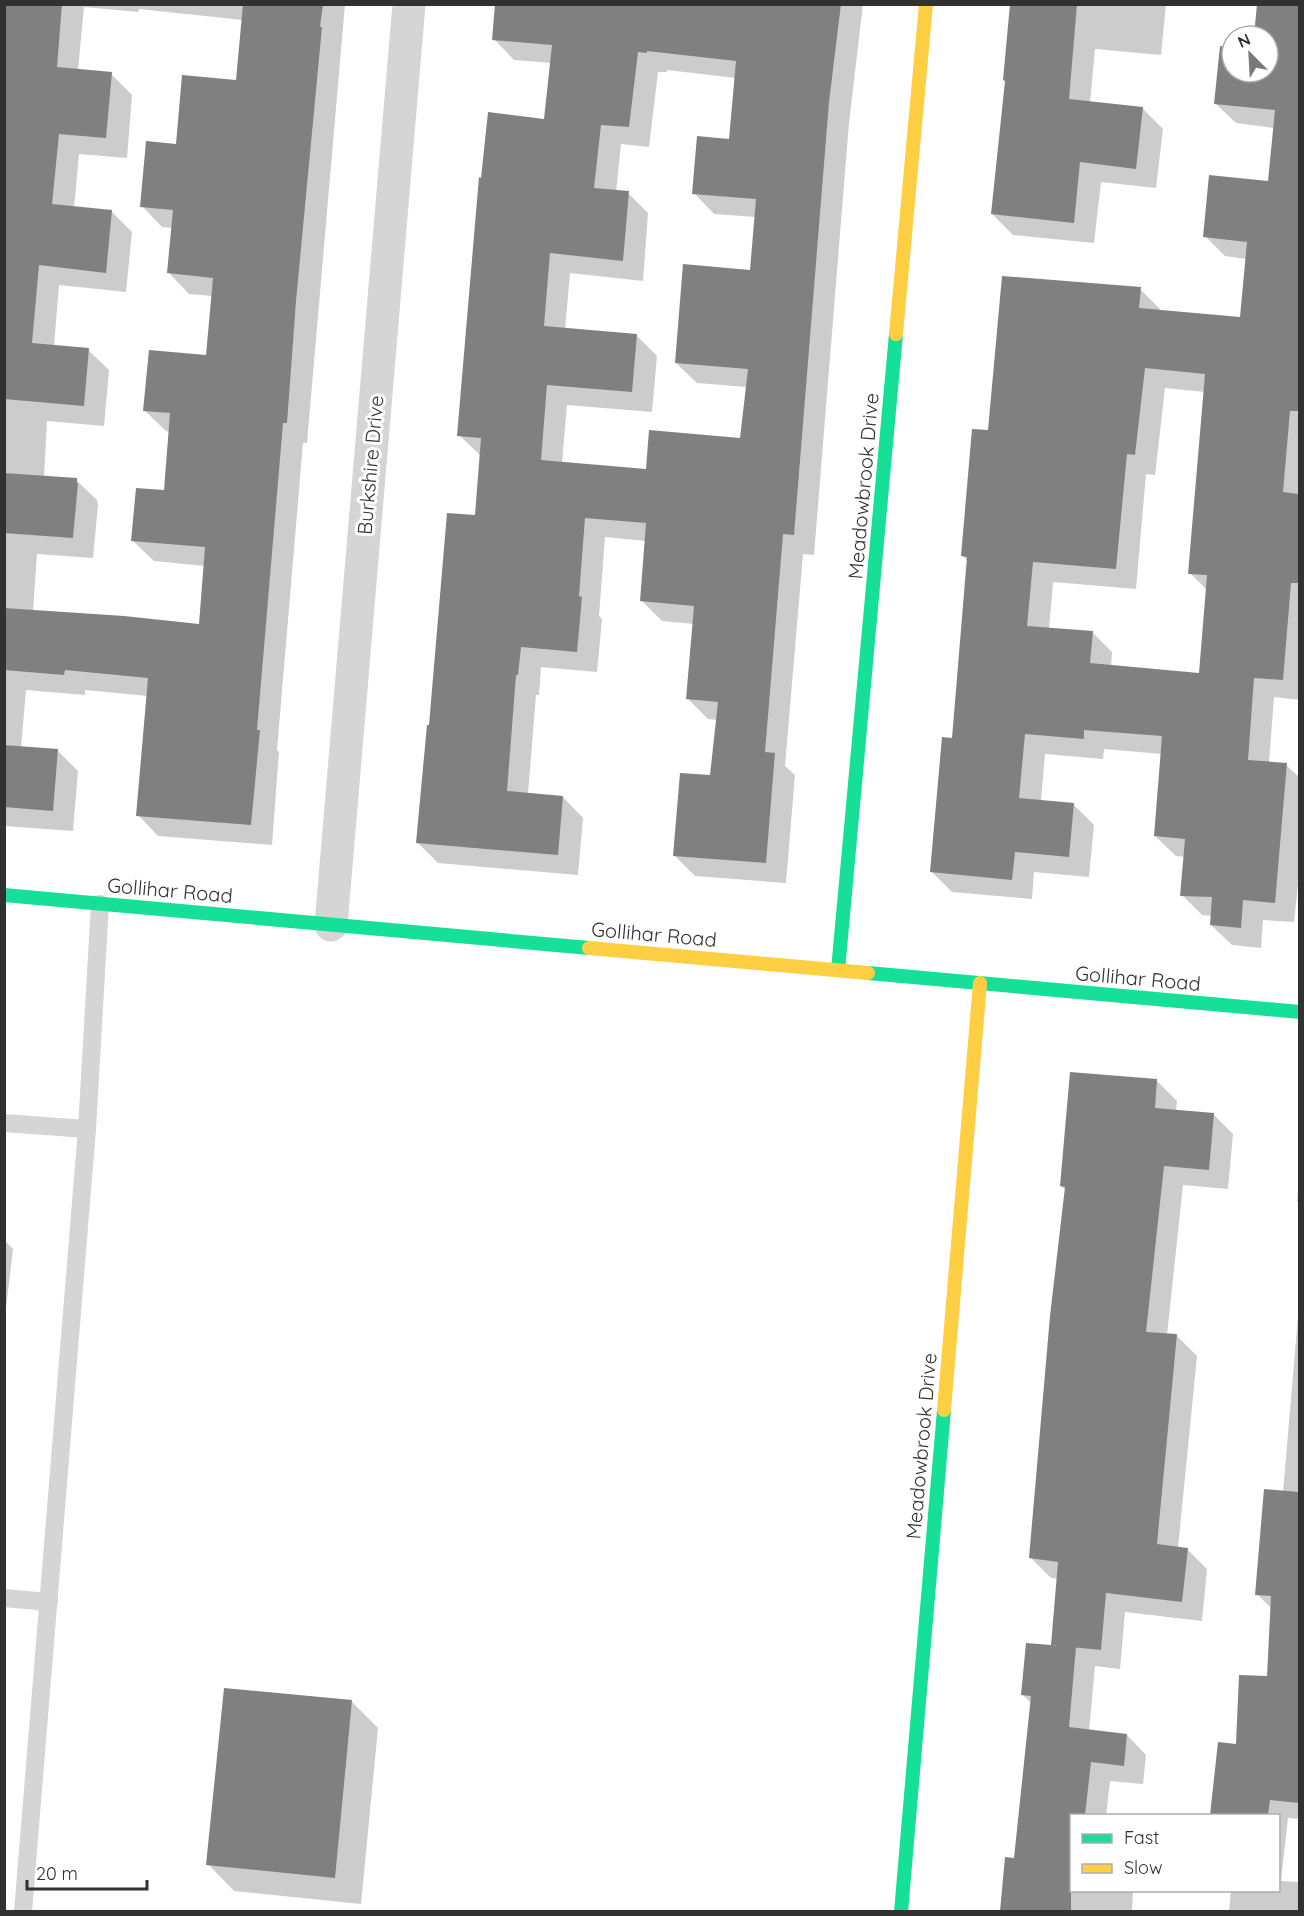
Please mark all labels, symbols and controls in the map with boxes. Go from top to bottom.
north arrow [1220,24,1280,84]
text: N [1234,29,1253,52]
street label: Meadowbrook Drive [842,392,884,580]
street label: Burkshire Drive [351,394,389,536]
street label: Gollihar Road [106,872,234,908]
street label: Gollihar Road [590,916,718,952]
street label: Gollihar Road [1074,960,1202,996]
street label: Meadowbrook Drive [900,1352,942,1540]
legend [1070,1814,1280,1892]
text: Fast [1124,1826,1159,1849]
scale bar [27,1853,147,1891]
text: Slow [1124,1856,1162,1879]
text: 20 m [36,1862,78,1885]

